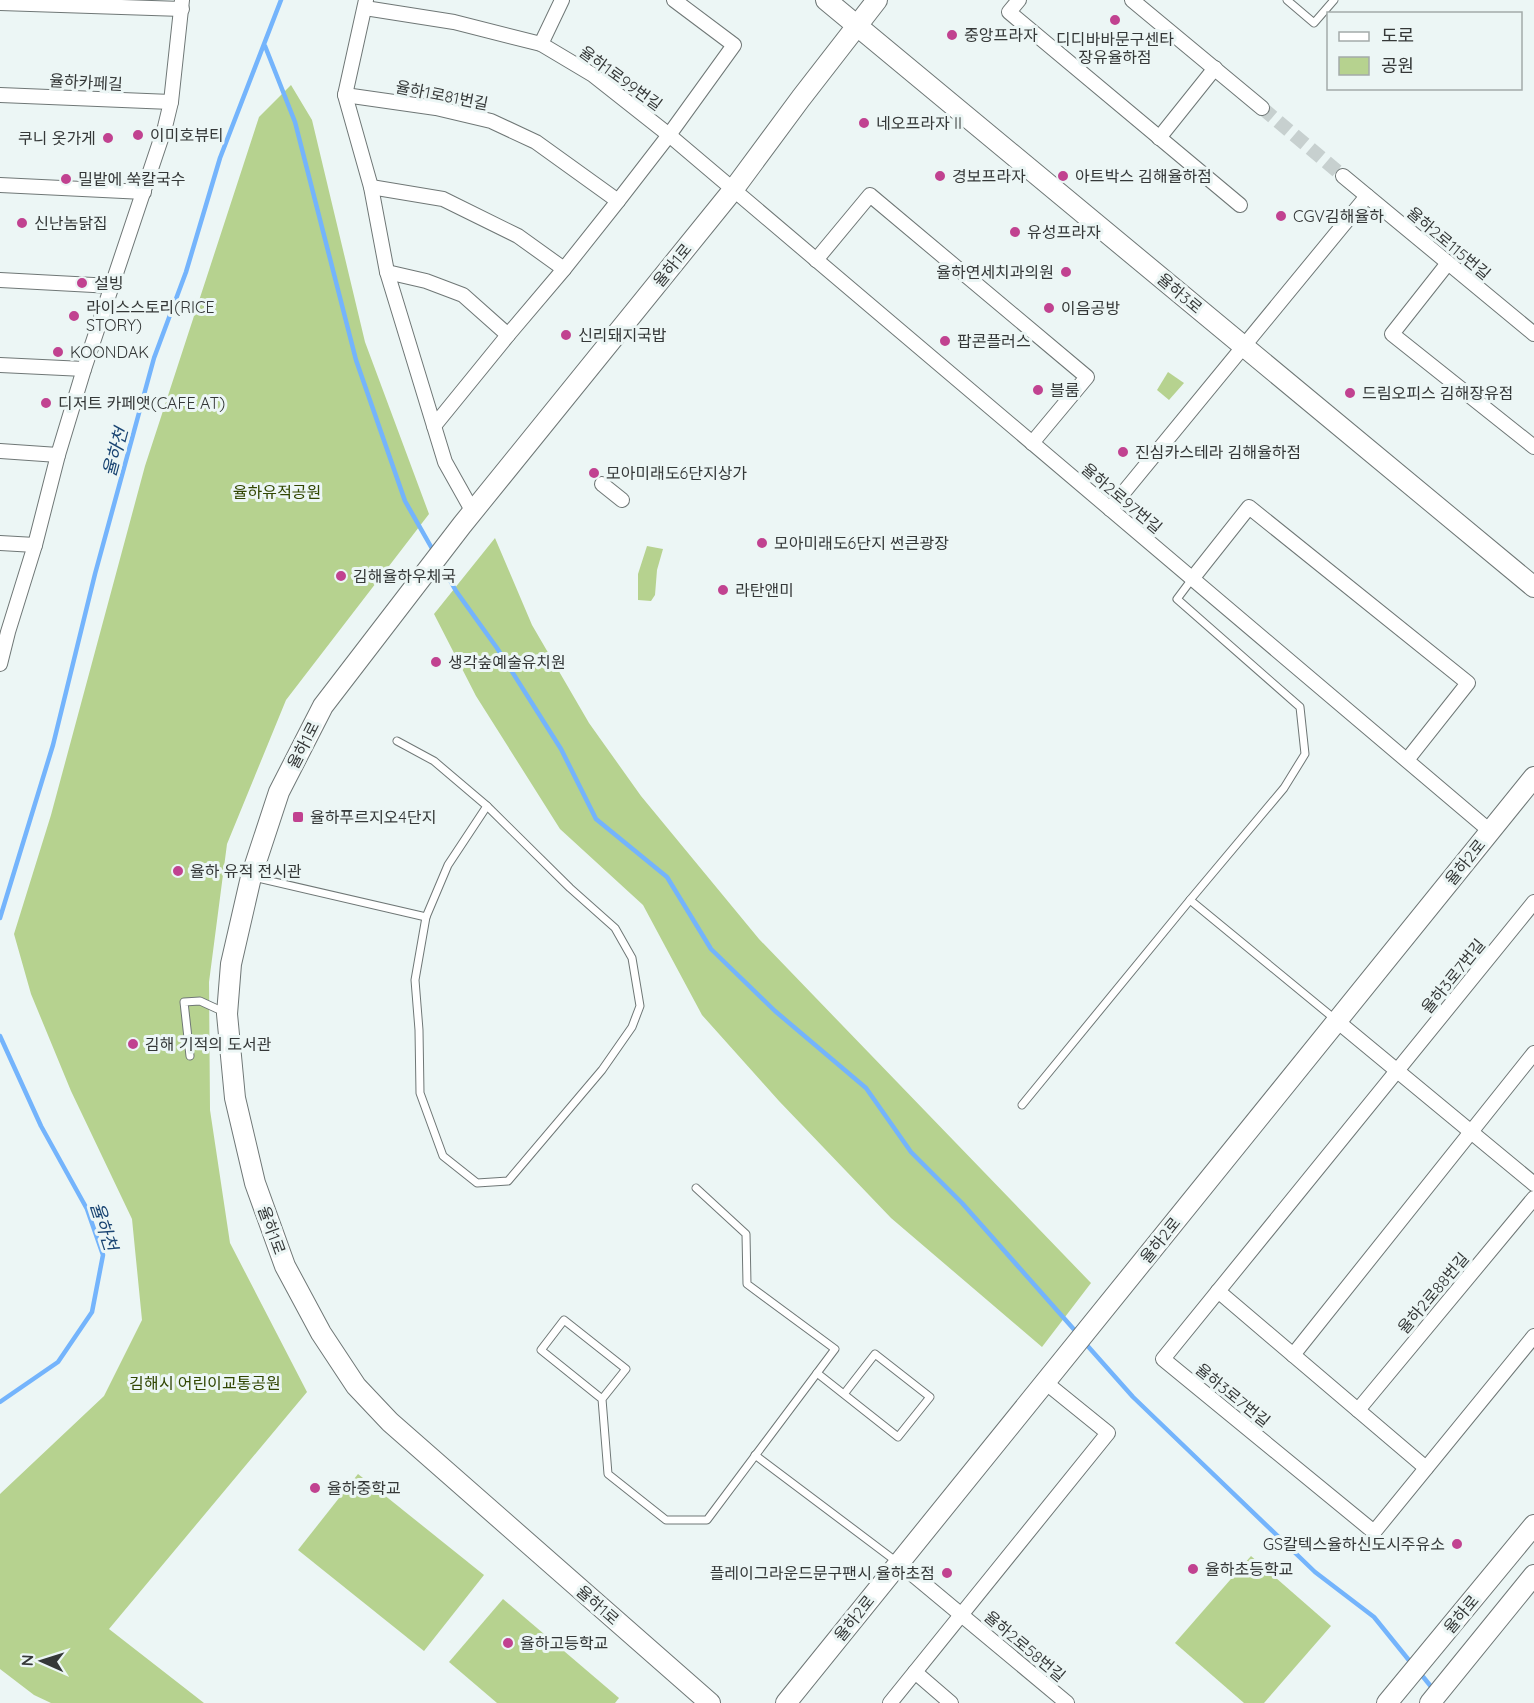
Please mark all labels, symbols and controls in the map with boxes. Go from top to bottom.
legend [1327,12,1522,90]
marker: 디디바바문구센타 장유율하점 [1108,13,1122,27]
text: 도로 [1381,24,1414,47]
place label: 중앙프라자 [964,25,1038,45]
marker: 중앙프라자 [945,28,959,42]
place label: 디디바바문구센타 장유율하점 [1056,29,1174,67]
street label: 율하1로99번길 [576,41,666,115]
text: 공원 [1381,54,1414,77]
street label: 율하카페길 [49,70,123,94]
street label: 율하1로81번길 [394,76,490,114]
place label: 네오프라자 II [876,113,962,133]
marker: 네오프라자 II [857,116,871,130]
place label: 이미호뷰티 [150,125,224,145]
place label: 쿠니 옷가게 [18,128,96,148]
marker: 이미호뷰티 [131,128,145,142]
marker: 쿠니 옷가게 [101,131,115,145]
place label: 경보프라자 [952,166,1026,186]
place label: 아트박스 김해율하점 [1075,166,1212,186]
place label: 밀밭에 쑥칼국수 [78,169,185,189]
marker: 경보프라자 [933,169,947,183]
marker: 아트박스 김해율하점 [1056,169,1070,183]
marker: 밀밭에 쑥칼국수 [59,172,73,186]
street label: 율하2로115번길 [1403,202,1495,284]
place label: CGV김해율하 [1293,206,1384,226]
marker: CGV김해율하 [1274,209,1288,223]
place label: 신난놈닭집 [34,213,108,233]
marker: 신난놈닭집 [15,216,29,230]
place label: 유성프라자 [1027,222,1101,242]
marker: 유성프라자 [1008,225,1022,239]
street label: 율하1로 [648,239,696,291]
place label: 율하연세치과의원 [936,262,1054,282]
marker: 율하연세치과의원 [1059,265,1073,279]
street label: 율하3로 [1153,268,1207,318]
place label: 설빙 [94,273,123,293]
marker: 설빙 [75,276,89,290]
place label: 라이스스토리(RICE STORY) [86,297,215,335]
place label: 이음공방 [1061,298,1120,318]
marker: 이음공방 [1042,301,1056,315]
marker: 라이스스토리(RICE STORY) [67,309,81,323]
place label: 신리돼지국밥 [578,325,667,345]
marker: 신리돼지국밥 [559,328,573,342]
place label: 팝콘플러스 [957,331,1031,351]
marker: 팝콘플러스 [938,334,952,348]
place label: KOONDAK [70,342,149,362]
marker: KOONDAK [51,345,65,359]
place label: 블룸 [1050,380,1079,400]
marker: 블룸 [1031,383,1045,397]
place label: 드림오피스 김해장유점 [1362,383,1514,403]
marker: 드림오피스 김해장유점 [1343,386,1357,400]
place label: 디저트 카페앳(CAFE AT) [58,393,225,413]
marker: 디저트 카페앳(CAFE AT) [39,396,53,410]
water label: 율하천 [97,423,133,479]
place label: 진심카스테라 김해율하점 [1135,442,1301,462]
marker: 진심카스테라 김해율하점 [1116,445,1130,459]
street label: 율하2로97번길 [1078,458,1166,538]
place label: 모아미래도6단지상가 [606,463,747,483]
marker: 모아미래도6단지상가 [587,466,601,480]
park label: 율하유적공원 [233,482,321,502]
place label: 모아미래도6단지 썬큰광장 [774,533,949,553]
marker: 모아미래도6단지 썬큰광장 [755,536,769,550]
place label: 김해율하우체국 [353,566,456,586]
marker: 김해율하우체국 [334,569,348,583]
place label: 라탄앤미 [735,580,794,600]
marker: 라탄앤미 [716,583,730,597]
place label: 생각숲예술유치원 [448,652,566,672]
marker: 생각숲예술유치원 [429,655,443,669]
street label: 율하1로 [283,718,323,772]
place label: 율하푸르지오4단지 [310,807,436,827]
marker: 율하푸르지오4단지 [291,810,305,824]
street label: 율하2로 [1441,835,1490,889]
place label: 율하 유적 전시관 [190,861,302,881]
marker: 율하 유적 전시관 [171,864,185,878]
street label: 율하3로7번길 [1417,935,1489,1017]
place label: 김해 기적의 도서관 [145,1034,272,1054]
marker: 김해 기적의 도서관 [126,1037,140,1051]
water label: 율하천 [85,1199,123,1255]
street label: 율하1로 [254,1203,290,1257]
street label: 율하2로 [1136,1213,1185,1267]
street label: 율하2로88번길 [1393,1248,1473,1338]
street label: 율하3로7번길 [1192,1359,1274,1431]
park label: 김해시 어린이교통공원 [129,1373,281,1393]
place label: 율하중학교 [327,1478,401,1498]
marker: 율하중학교 [308,1481,322,1495]
place label: GS칼텍스율하신도시주유소 [1263,1534,1445,1554]
marker: GS칼텍스율하신도시주유소 [1450,1537,1464,1551]
place label: 율하초등학교 [1205,1559,1293,1579]
marker: 율하초등학교 [1186,1562,1200,1576]
place label: 플레이그라운드문구팬시 율하초점 [710,1563,935,1583]
marker: 플레이그라운드문구팬시 율하초점 [940,1566,954,1580]
street label: 율하1로 [573,1581,624,1629]
street label: 율하로 [1439,1590,1483,1637]
street label: 율하2로 [830,1591,879,1645]
street label: 율하2로58번길 [980,1606,1070,1686]
north arrow [12,1631,72,1691]
place label: 율하고등학교 [520,1633,608,1653]
marker: 율하고등학교 [501,1636,515,1650]
text: N [17,1654,37,1667]

